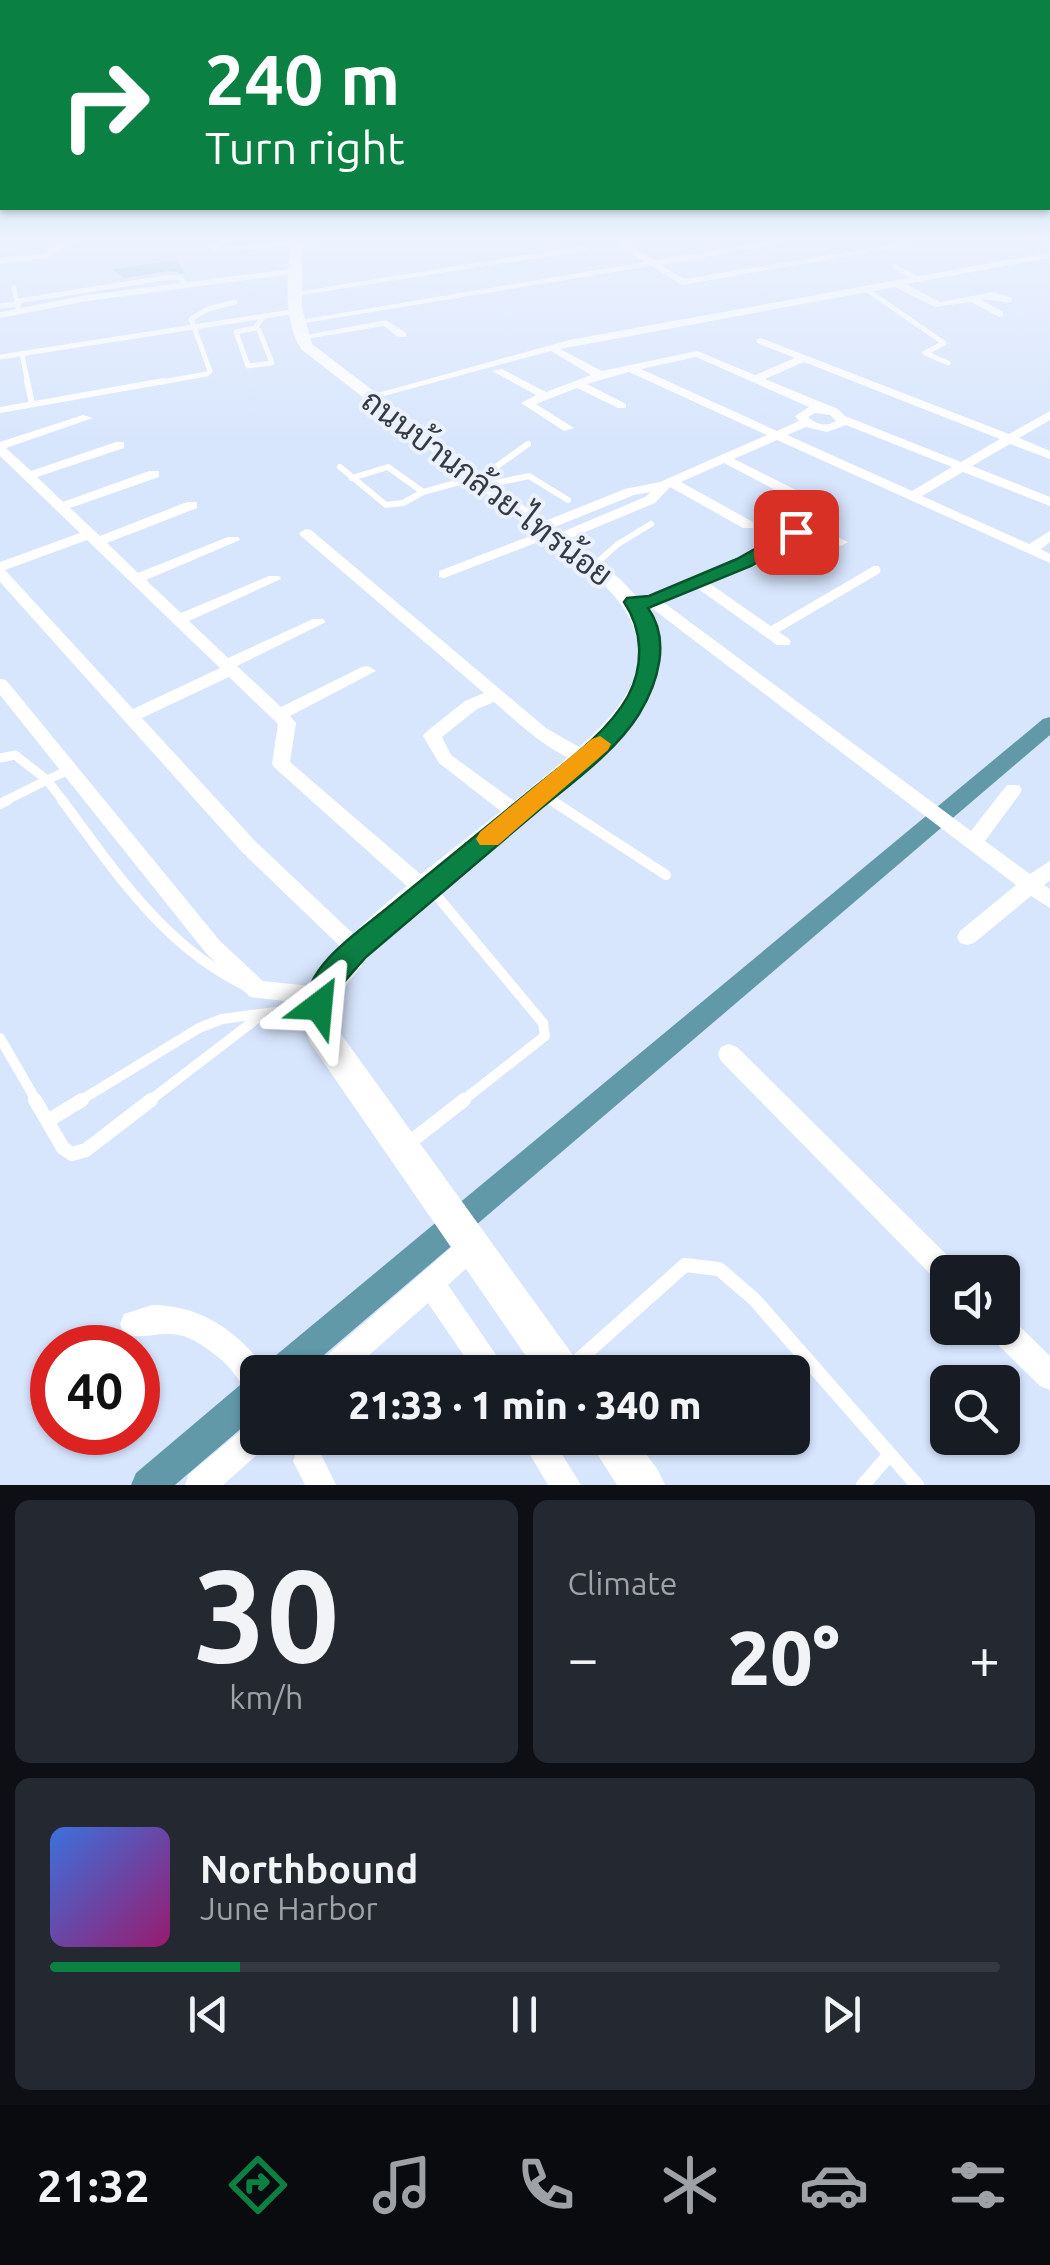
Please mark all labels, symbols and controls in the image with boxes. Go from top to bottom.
icon: right [40,40,170,170]
text: 240 m [205,40,400,118]
text: Turn right [205,122,405,173]
street label: ถนนบ้านกล้วย-ไทรน้อย [356,380,621,593]
pin [754,490,839,575]
icon: arrive [769,505,824,560]
position arrow [267,954,371,1058]
map controls [930,1255,1020,1455]
button: sound [930,1255,1020,1345]
speed limit sign: 40 [30,1325,160,1455]
button: search [930,1365,1020,1455]
text: 21:33 · 1 min · 340 m [348,1384,702,1426]
text: 30 [193,1541,340,1687]
text: Climate [568,1565,678,1601]
text: 20° [728,1615,840,1699]
text: − [568,1627,599,1688]
text: + [969,1627,1000,1688]
text: km/h [229,1679,303,1715]
text: Northbound [200,1848,418,1890]
text: June Harbor [200,1890,378,1926]
icon: previous [181,1987,236,2042]
icon: pause [497,1987,552,2042]
icon: next [814,1987,869,2042]
icon: directions [223,2150,293,2220]
icon: music [367,2150,437,2220]
icon: phone [511,2150,581,2220]
icon: climate [655,2150,725,2220]
icon: car [799,2150,869,2220]
icon: filters [943,2150,1013,2220]
text: 21:32 [37,2160,150,2211]

